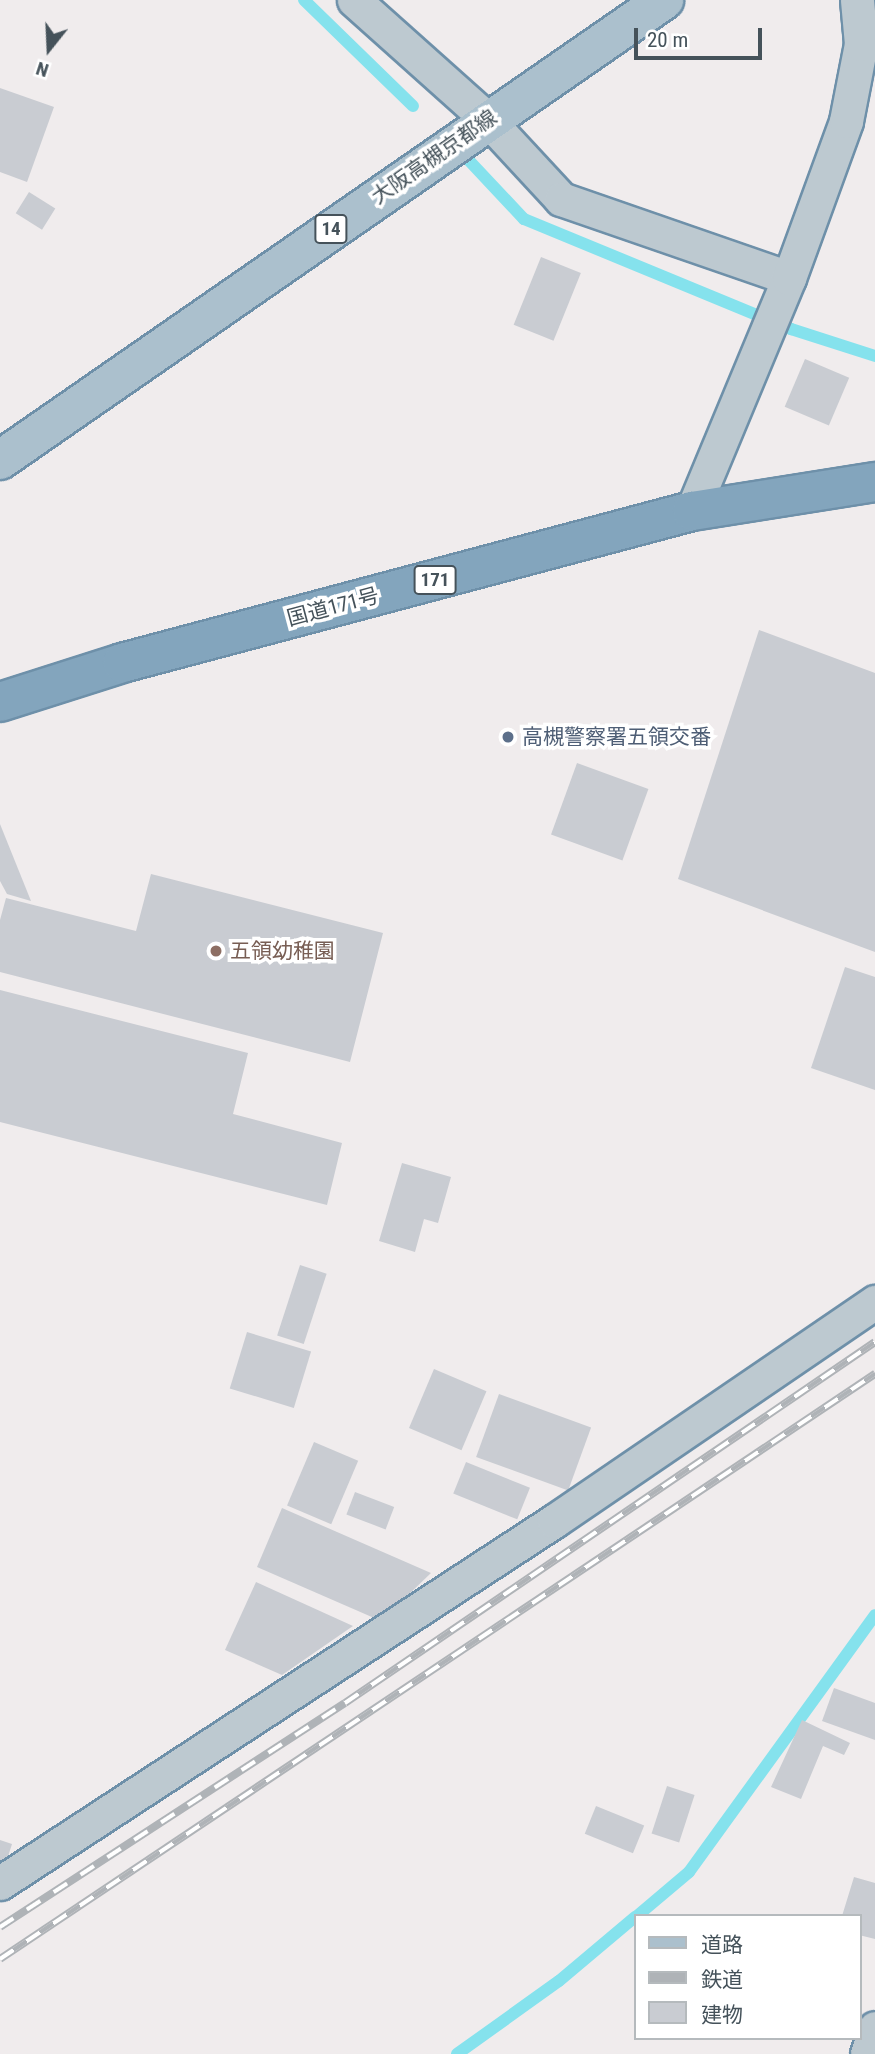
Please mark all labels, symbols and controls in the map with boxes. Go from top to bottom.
north arrow [14,14,84,84]
scale bar [637,14,765,58]
text: 20 m [647,28,688,52]
text: N [33,57,51,82]
street label: 大阪高槻京都線 [367,105,501,209]
road number: 14 [314,214,348,244]
road number: 171 [412,565,458,596]
street label: 国道171号 [284,583,382,631]
place label: 高槻警察署五領交番 [522,724,711,750]
marker: 高槻警察署五領交番 [500,729,516,745]
place label: 五領幼稚園 [230,938,335,964]
marker: 五領幼稚園 [208,943,224,959]
legend [634,1914,861,2040]
text: 道路 [701,1933,743,1957]
text: 鉄道 [701,1968,743,1992]
text: 建物 [701,2003,743,2027]

